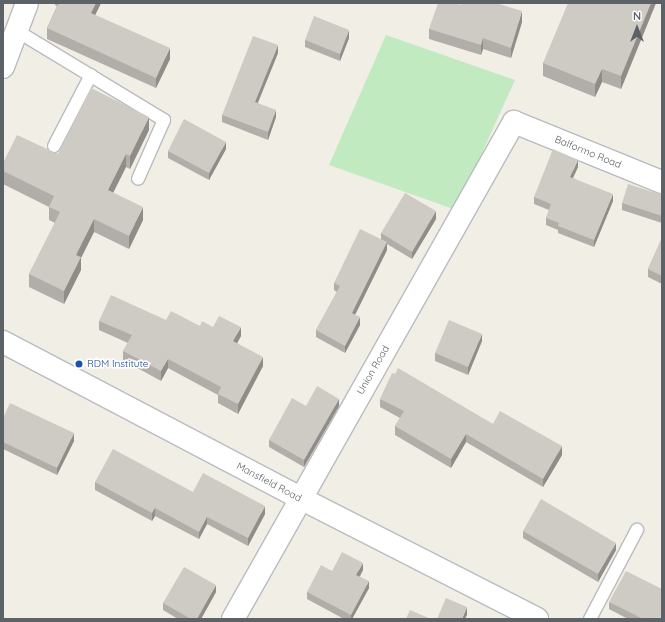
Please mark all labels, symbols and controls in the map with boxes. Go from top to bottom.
north arrow [617,8,657,48]
text: N [633,9,641,23]
street label: Balformo Road [553,133,623,171]
street label: Union Road [354,343,392,397]
place label: RDM Institute [87,358,148,370]
marker: RDM Institute [74,359,84,369]
street label: Mansfield Road [234,460,304,504]

